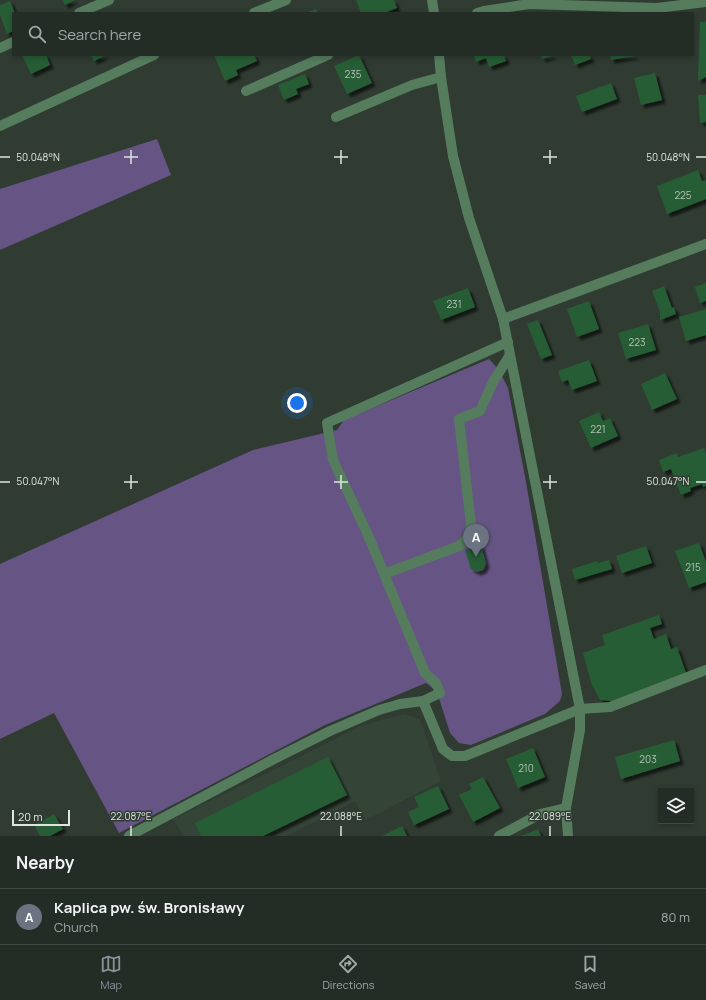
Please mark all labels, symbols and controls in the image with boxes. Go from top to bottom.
search box [12,12,694,56]
icon: search [26,23,48,45]
text: Search here [58,24,141,45]
house number: 235 [344,67,362,81]
text: 50.048°N [16,150,60,164]
text: 50.048°N [646,150,690,164]
house number: 225 [674,188,692,202]
house number: 231 [446,297,462,311]
house number: 223 [629,335,645,349]
your location [287,393,307,413]
house number: 221 [590,422,606,436]
text: 50.047°N [17,474,60,488]
text: 50.047°N [647,474,690,488]
pin: A [463,524,489,557]
house number: 215 [685,560,701,574]
house number: 203 [639,752,657,766]
house number: 210 [518,761,534,775]
map controls [658,788,694,824]
button: layers [658,788,694,824]
scale bar [12,808,70,827]
text: 20 m [18,809,43,824]
text: 22.087°E [110,809,152,823]
text: 22.088°E [320,809,362,823]
text: 22.089°E [529,809,571,823]
text: Nearby [16,851,74,874]
text: Kaplica pw. św. Bronisławy [54,897,244,918]
text: A [25,908,33,926]
text: 80 m [661,908,690,926]
text: Church [54,918,98,936]
tab: Map [100,953,122,992]
tab: Directions [322,953,375,992]
tab: Saved [575,953,606,992]

